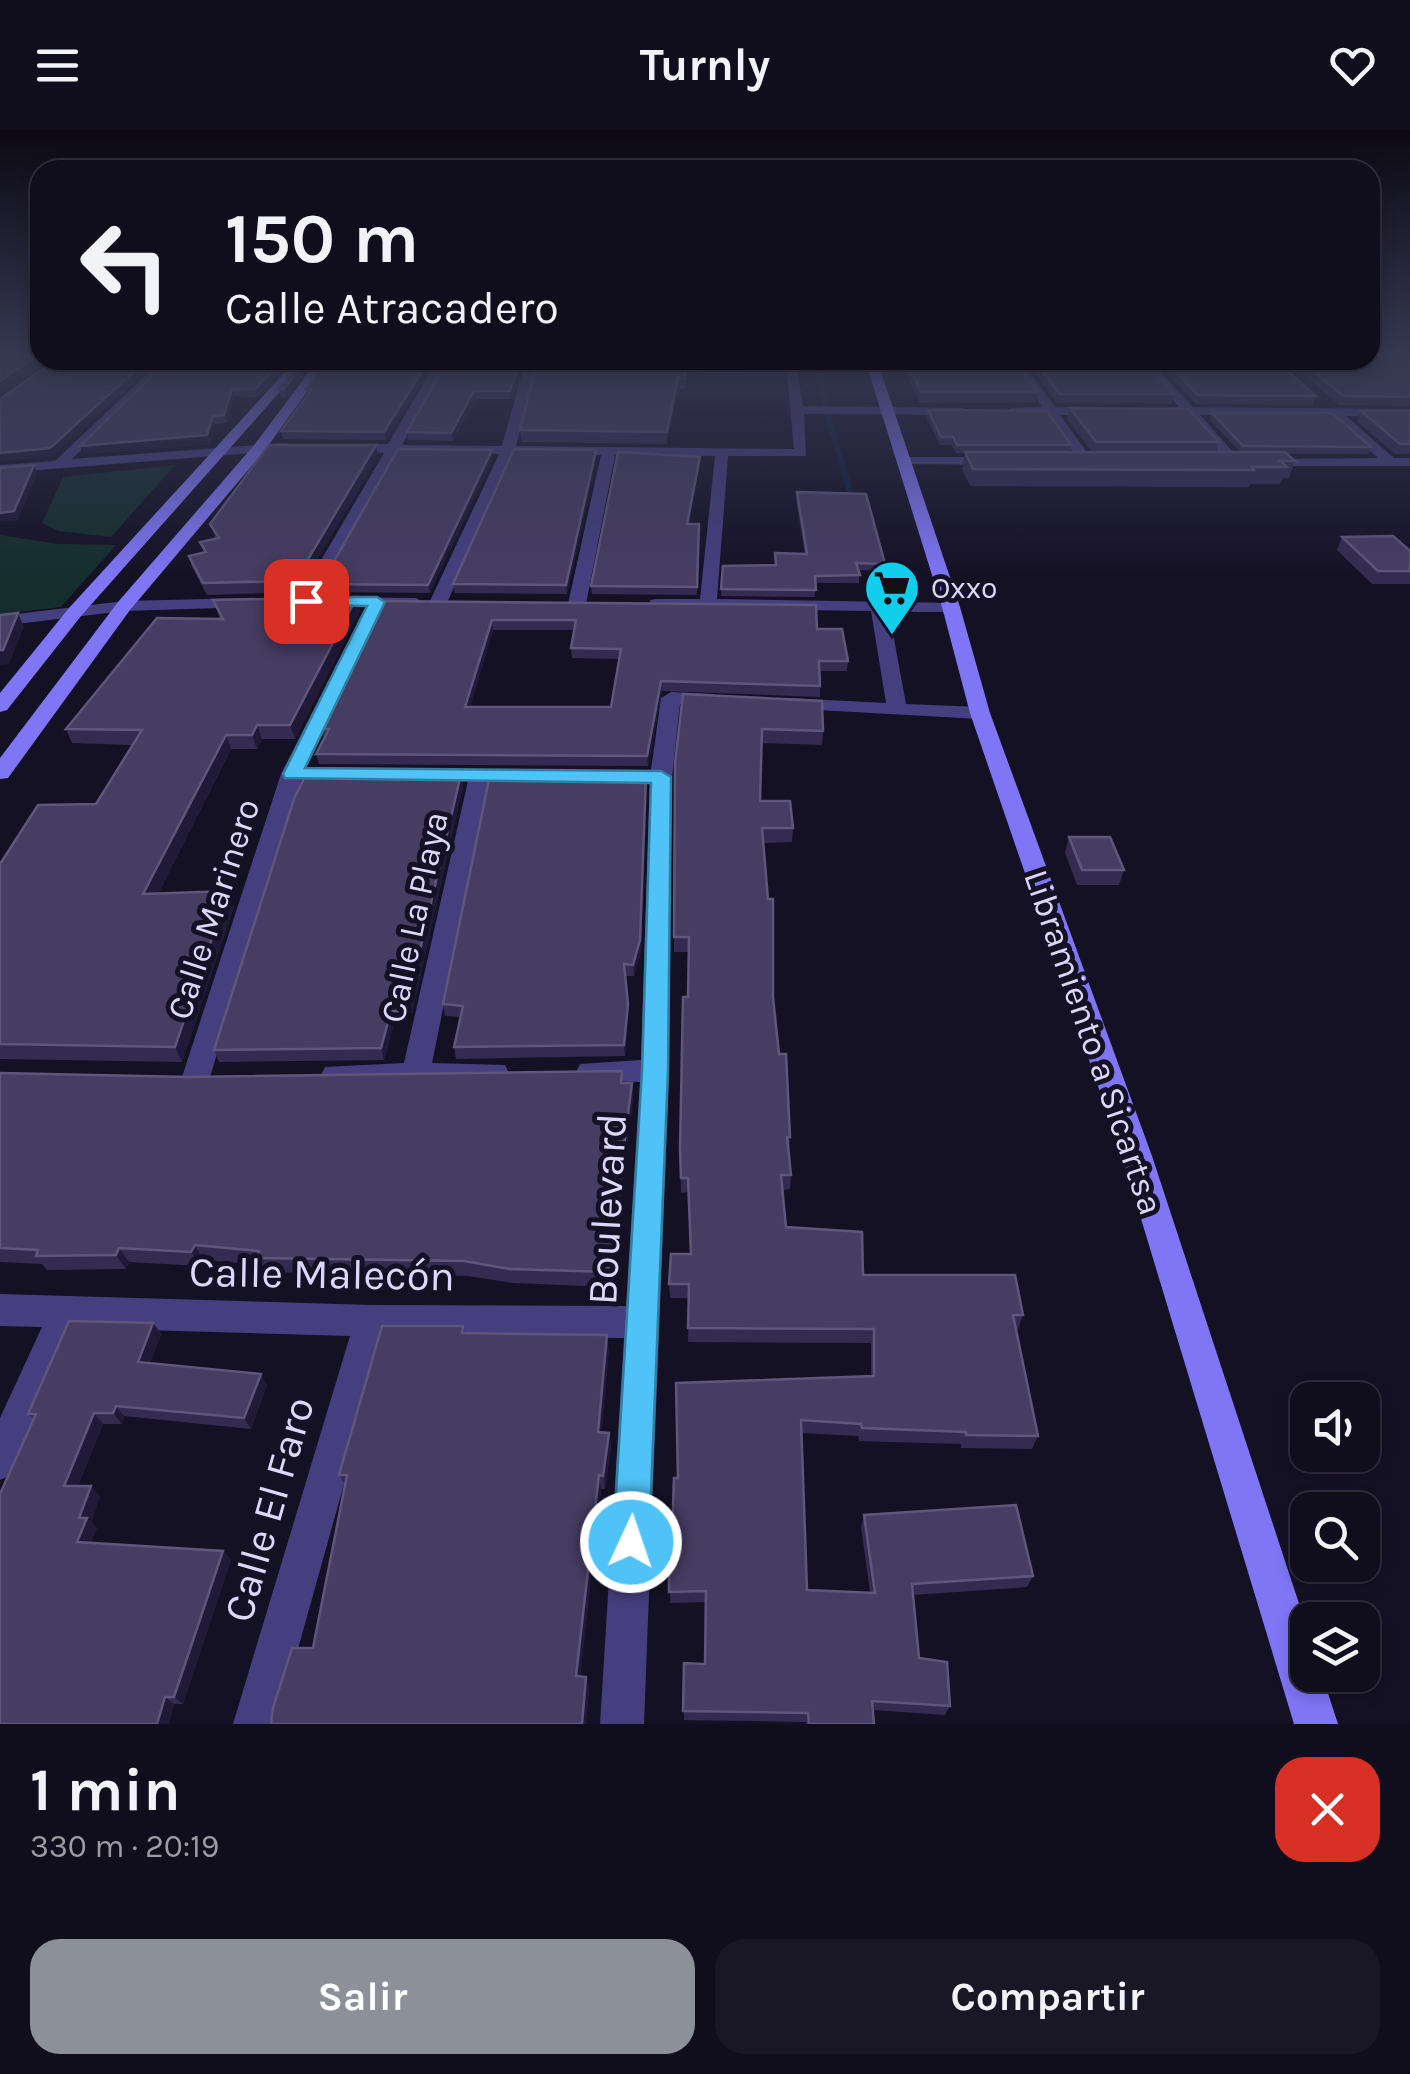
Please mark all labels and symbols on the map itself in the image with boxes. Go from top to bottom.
supermarket icon: Oxxo [862,558,922,637]
pin [264,559,349,644]
place label: Oxxo [931,570,997,606]
street label: Calle Marinero [159,794,268,1025]
street label: Calle La Playa [372,808,457,1026]
street label: Libramiento a Sicartsa [1015,864,1172,1220]
street label: Boulevard [577,1112,637,1306]
street label: Calle Malecón [189,1247,455,1301]
street label: Calle El Faro [213,1391,325,1627]
position arrow [579,1490,683,1594]

